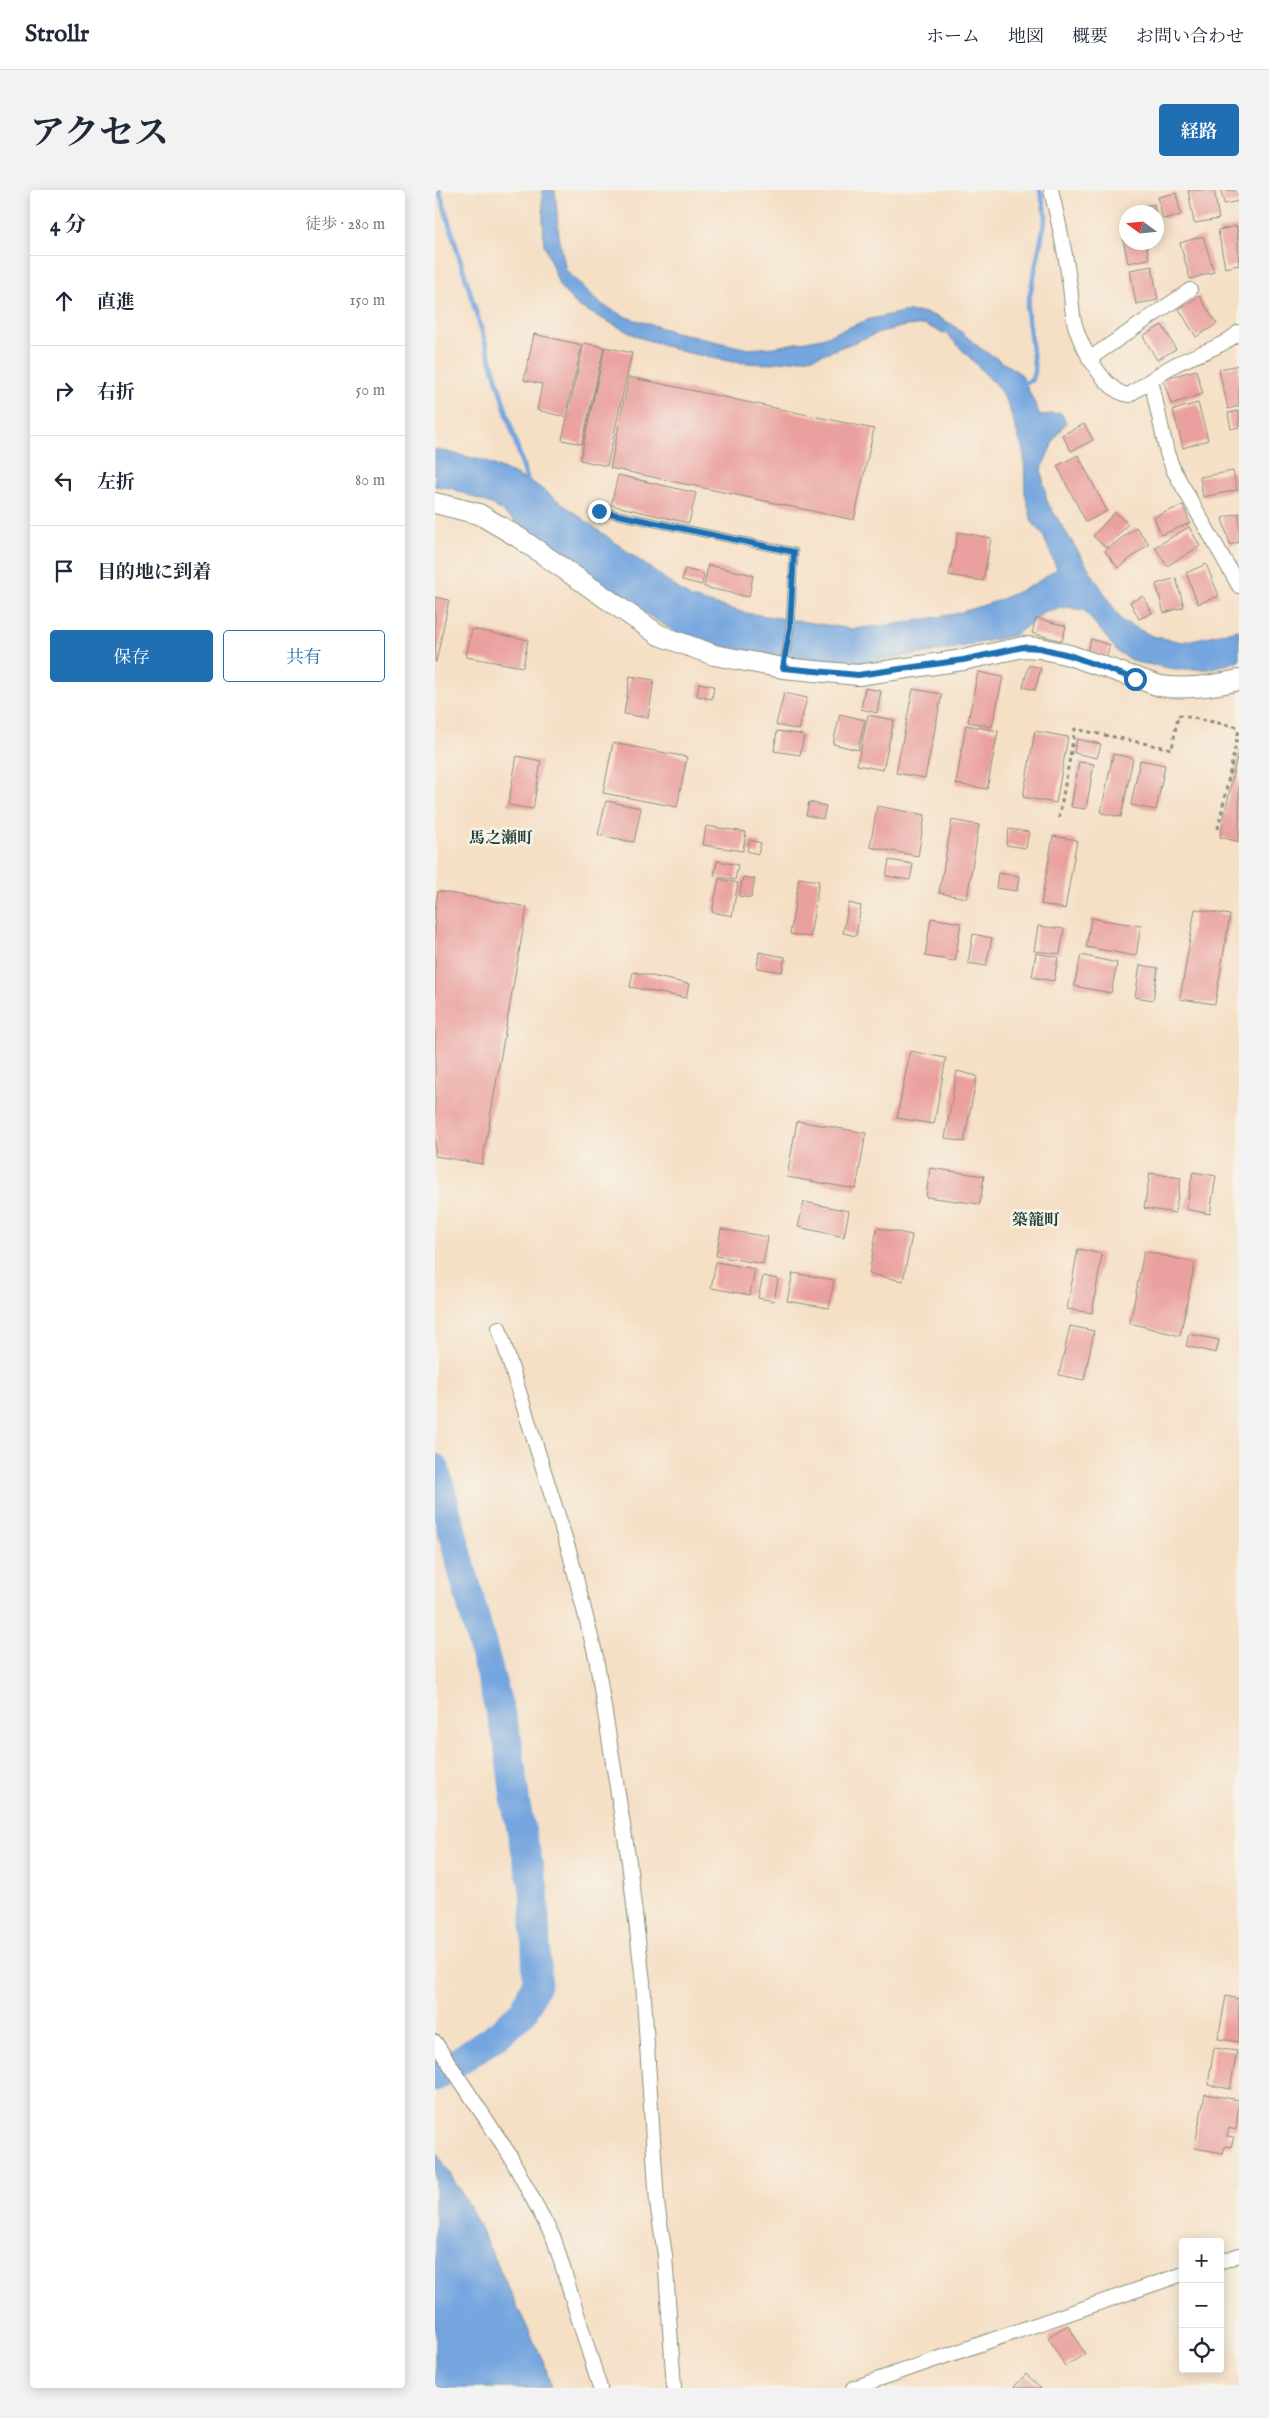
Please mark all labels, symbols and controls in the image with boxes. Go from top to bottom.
text: Strollr [25,19,89,50]
text: ホーム [926,26,980,49]
text: 地図 [1008,26,1044,49]
text: 概要 [1072,26,1108,49]
text: お問い合わせ [1136,26,1244,49]
button: 経路 [1159,104,1239,156]
text: アクセス [30,112,169,157]
north arrow [1119,205,1164,250]
text: 4 分 [50,212,86,239]
text: 徒歩 · 280 m [305,215,385,235]
icon: ahead [50,287,78,315]
text: 直進 [97,291,135,315]
text: 150 m [350,291,385,311]
icon: right [50,377,78,405]
text: 右折 [97,381,135,405]
text: 50 m [356,381,385,401]
icon: left [50,467,78,495]
text: 左折 [97,471,135,495]
text: 80 m [355,471,385,491]
route end [588,500,611,523]
icon: arrive [50,557,78,585]
text: 目的地に到着 [97,561,211,585]
button: 保存 [50,630,213,682]
button: 共有 [223,630,385,682]
route start [1124,668,1147,691]
district label: 馬之瀬町 [469,829,533,849]
district label: 築籠町 [1012,1211,1060,1231]
map controls [1179,2238,1224,2373]
button: + [1179,2238,1224,2283]
button: − [1179,2283,1224,2328]
button: locate [1179,2328,1224,2373]

